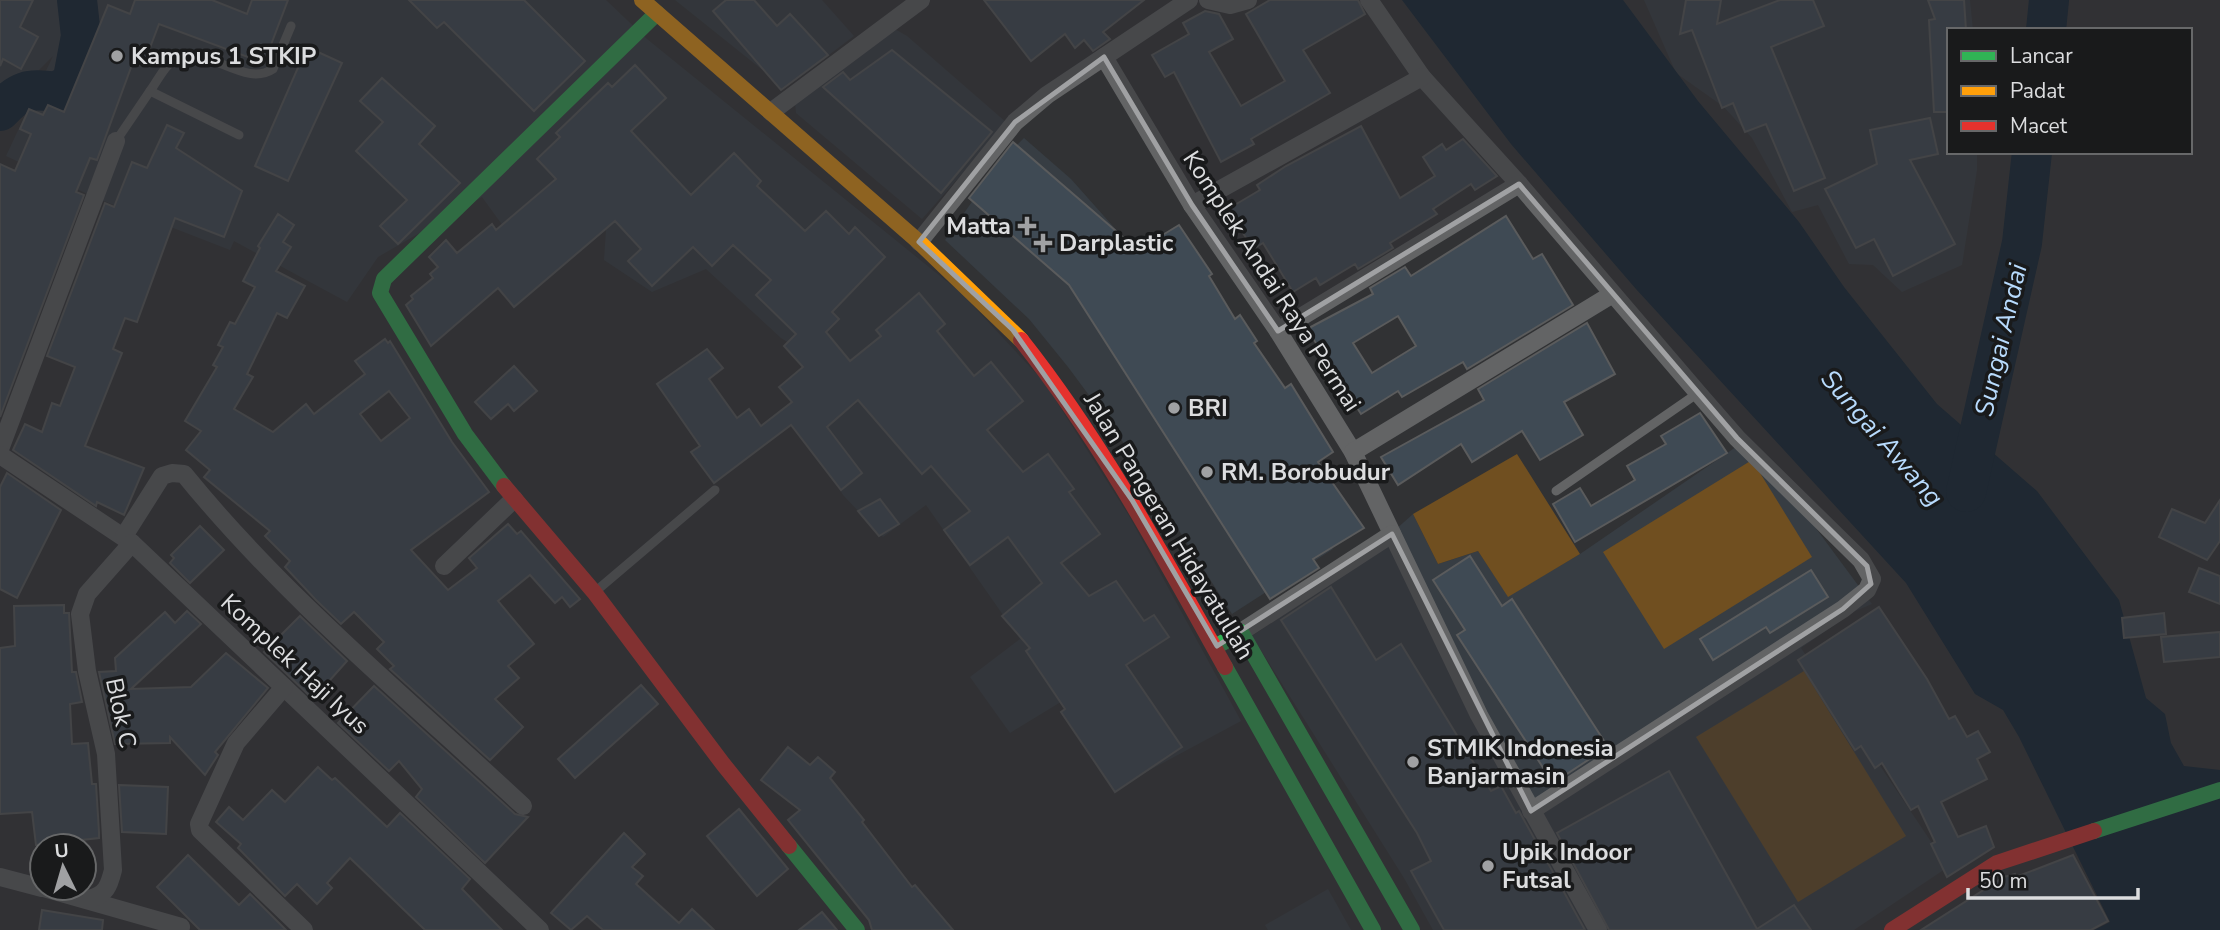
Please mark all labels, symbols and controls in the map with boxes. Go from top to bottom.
legend [1947,28,2192,154]
place label: Kampus 1 STKIP [131,40,317,72]
text: Lancar [2010,42,2073,70]
marker: Kampus 1 STKIP [109,48,125,64]
text: Padat [2010,77,2065,105]
text: Macet [2010,112,2068,140]
street label: Komplek Andai Raya Permai [1176,145,1368,417]
place label: Matta [946,210,1011,242]
marker: Matta [1017,216,1037,236]
place label: Darplastic [1059,227,1174,259]
marker: Darplastic [1033,233,1053,253]
water label: Sungai Andai [1966,259,2036,420]
water label: Sungai Awang [1813,362,1951,514]
street label: Jalan Pangeran Hidayatullah [1076,386,1262,666]
place label: BRI [1188,392,1228,424]
marker: BRI [1166,400,1182,416]
place label: RM. Borobudur [1221,456,1391,488]
marker: RM. Borobudur [1199,464,1215,480]
street label: Komplek Haji Iyus [214,587,376,741]
street label: Blok C [98,675,144,751]
place label: STMIK Indonesia Banjarmasin [1427,732,1614,792]
marker: STMIK Indonesia Banjarmasin [1405,754,1421,770]
north arrow [28,832,98,902]
place label: Upik Indoor Futsal [1502,836,1632,896]
text: U [53,837,70,865]
scale bar [1968,856,2138,900]
marker: Upik Indoor Futsal [1480,858,1496,874]
text: 50 m [1979,867,2028,895]

